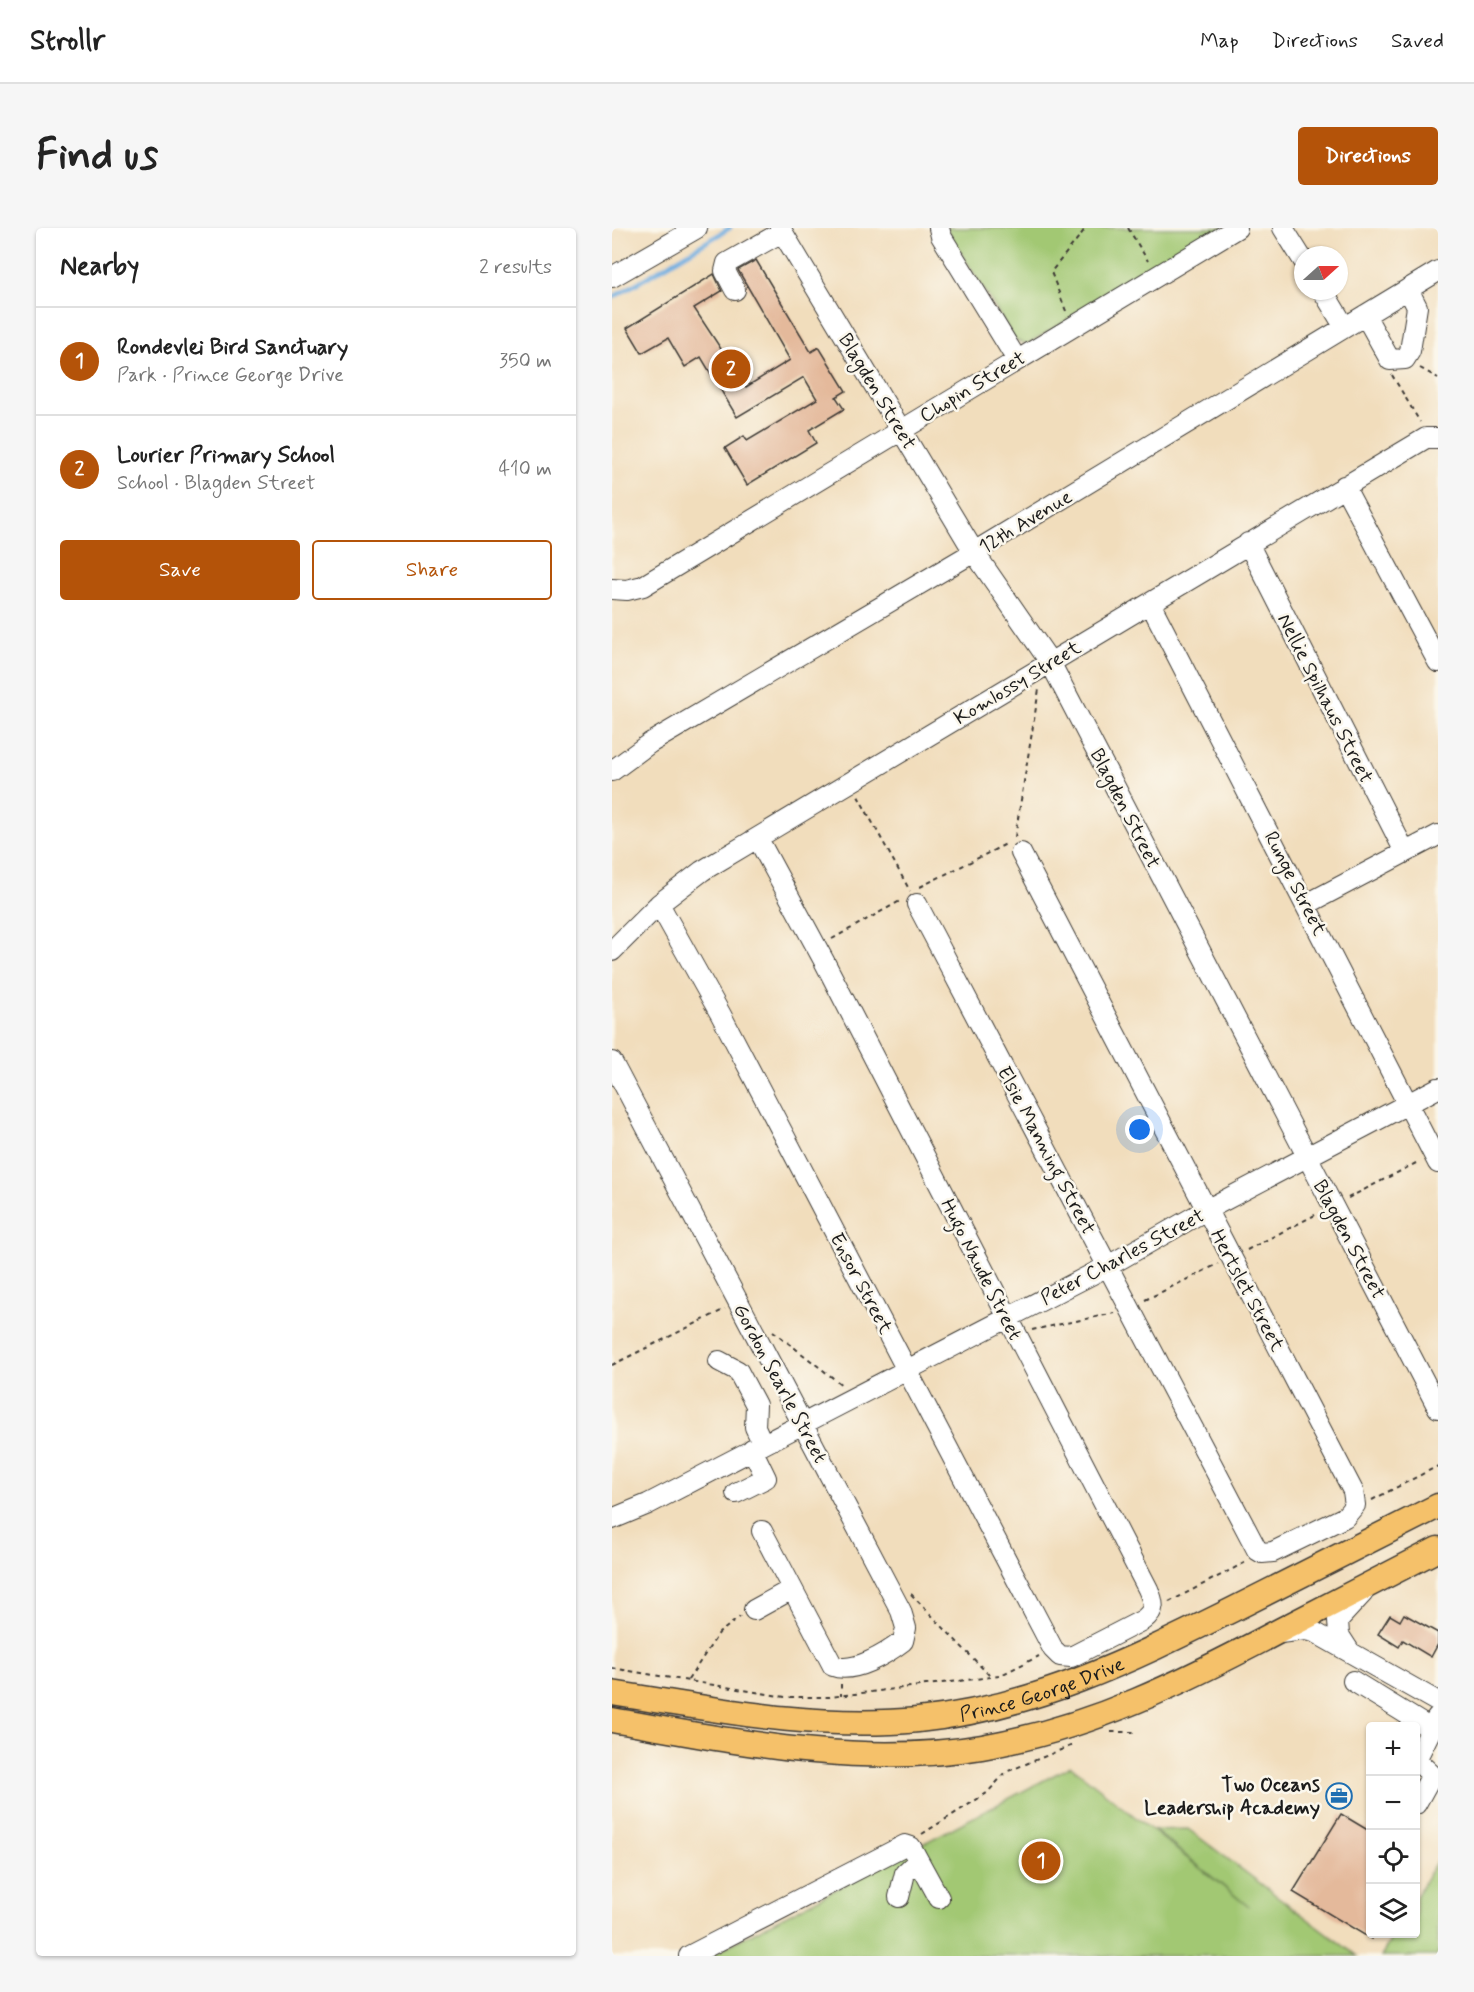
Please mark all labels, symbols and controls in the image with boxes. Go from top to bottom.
text: Strollr [30,23,105,60]
text: Map [1200,27,1239,55]
text: Directions [1272,27,1358,55]
text: Saved [1391,27,1444,55]
button: Directions [1298,127,1438,185]
text: Find us [36,129,158,184]
north arrow [1294,246,1348,300]
text: Nearby [60,250,139,284]
text: 2 results [479,254,552,281]
street label: Blagden Street [830,329,922,455]
text: Rondevlei Bird Sanctuary [117,334,348,362]
street label: Chopin Street [915,345,1031,430]
pin: 2 [712,346,750,392]
text: 1 [75,348,84,375]
text: 350 m [499,348,552,375]
text: Park · Prince George Drive [117,362,344,389]
text: Lourier Primary School [117,442,335,470]
text: 2 [75,456,84,483]
text: 410 m [498,456,552,483]
text: School · Blagden Street [117,470,315,497]
street label: 12th Avenue [974,484,1078,561]
button: Save [60,540,300,600]
button: Share [312,540,552,600]
street label: Nellie Spilhaus Street [1270,609,1379,788]
street label: Komlossy Street [949,635,1086,732]
street label: Blagden Street [1082,744,1166,874]
street label: Runge Street [1256,827,1333,941]
street label: Elsie Manning Street [988,1062,1101,1241]
your location [1125,1115,1154,1144]
street label: Blagden Street [1305,1175,1391,1304]
street label: Hugo Naude Street [932,1194,1028,1346]
street label: Peter Charles Street [1036,1203,1210,1312]
street label: Hertslet Street [1203,1225,1290,1357]
street label: Ensor Street [823,1228,899,1339]
street label: Gordon Searle Street [726,1299,833,1468]
street label: Prince George Drive [957,1651,1129,1729]
map controls [1366,1722,1420,1938]
button: + [1366,1722,1420,1776]
place label: Two Oceans Leadership Academy [1144,1772,1320,1822]
button: − [1366,1776,1420,1830]
office icon: Two Oceans Leadership Academy [1324,1781,1354,1811]
button: locate [1366,1830,1420,1884]
pin: 1 [1022,1838,1060,1884]
button: layers [1366,1884,1420,1938]

